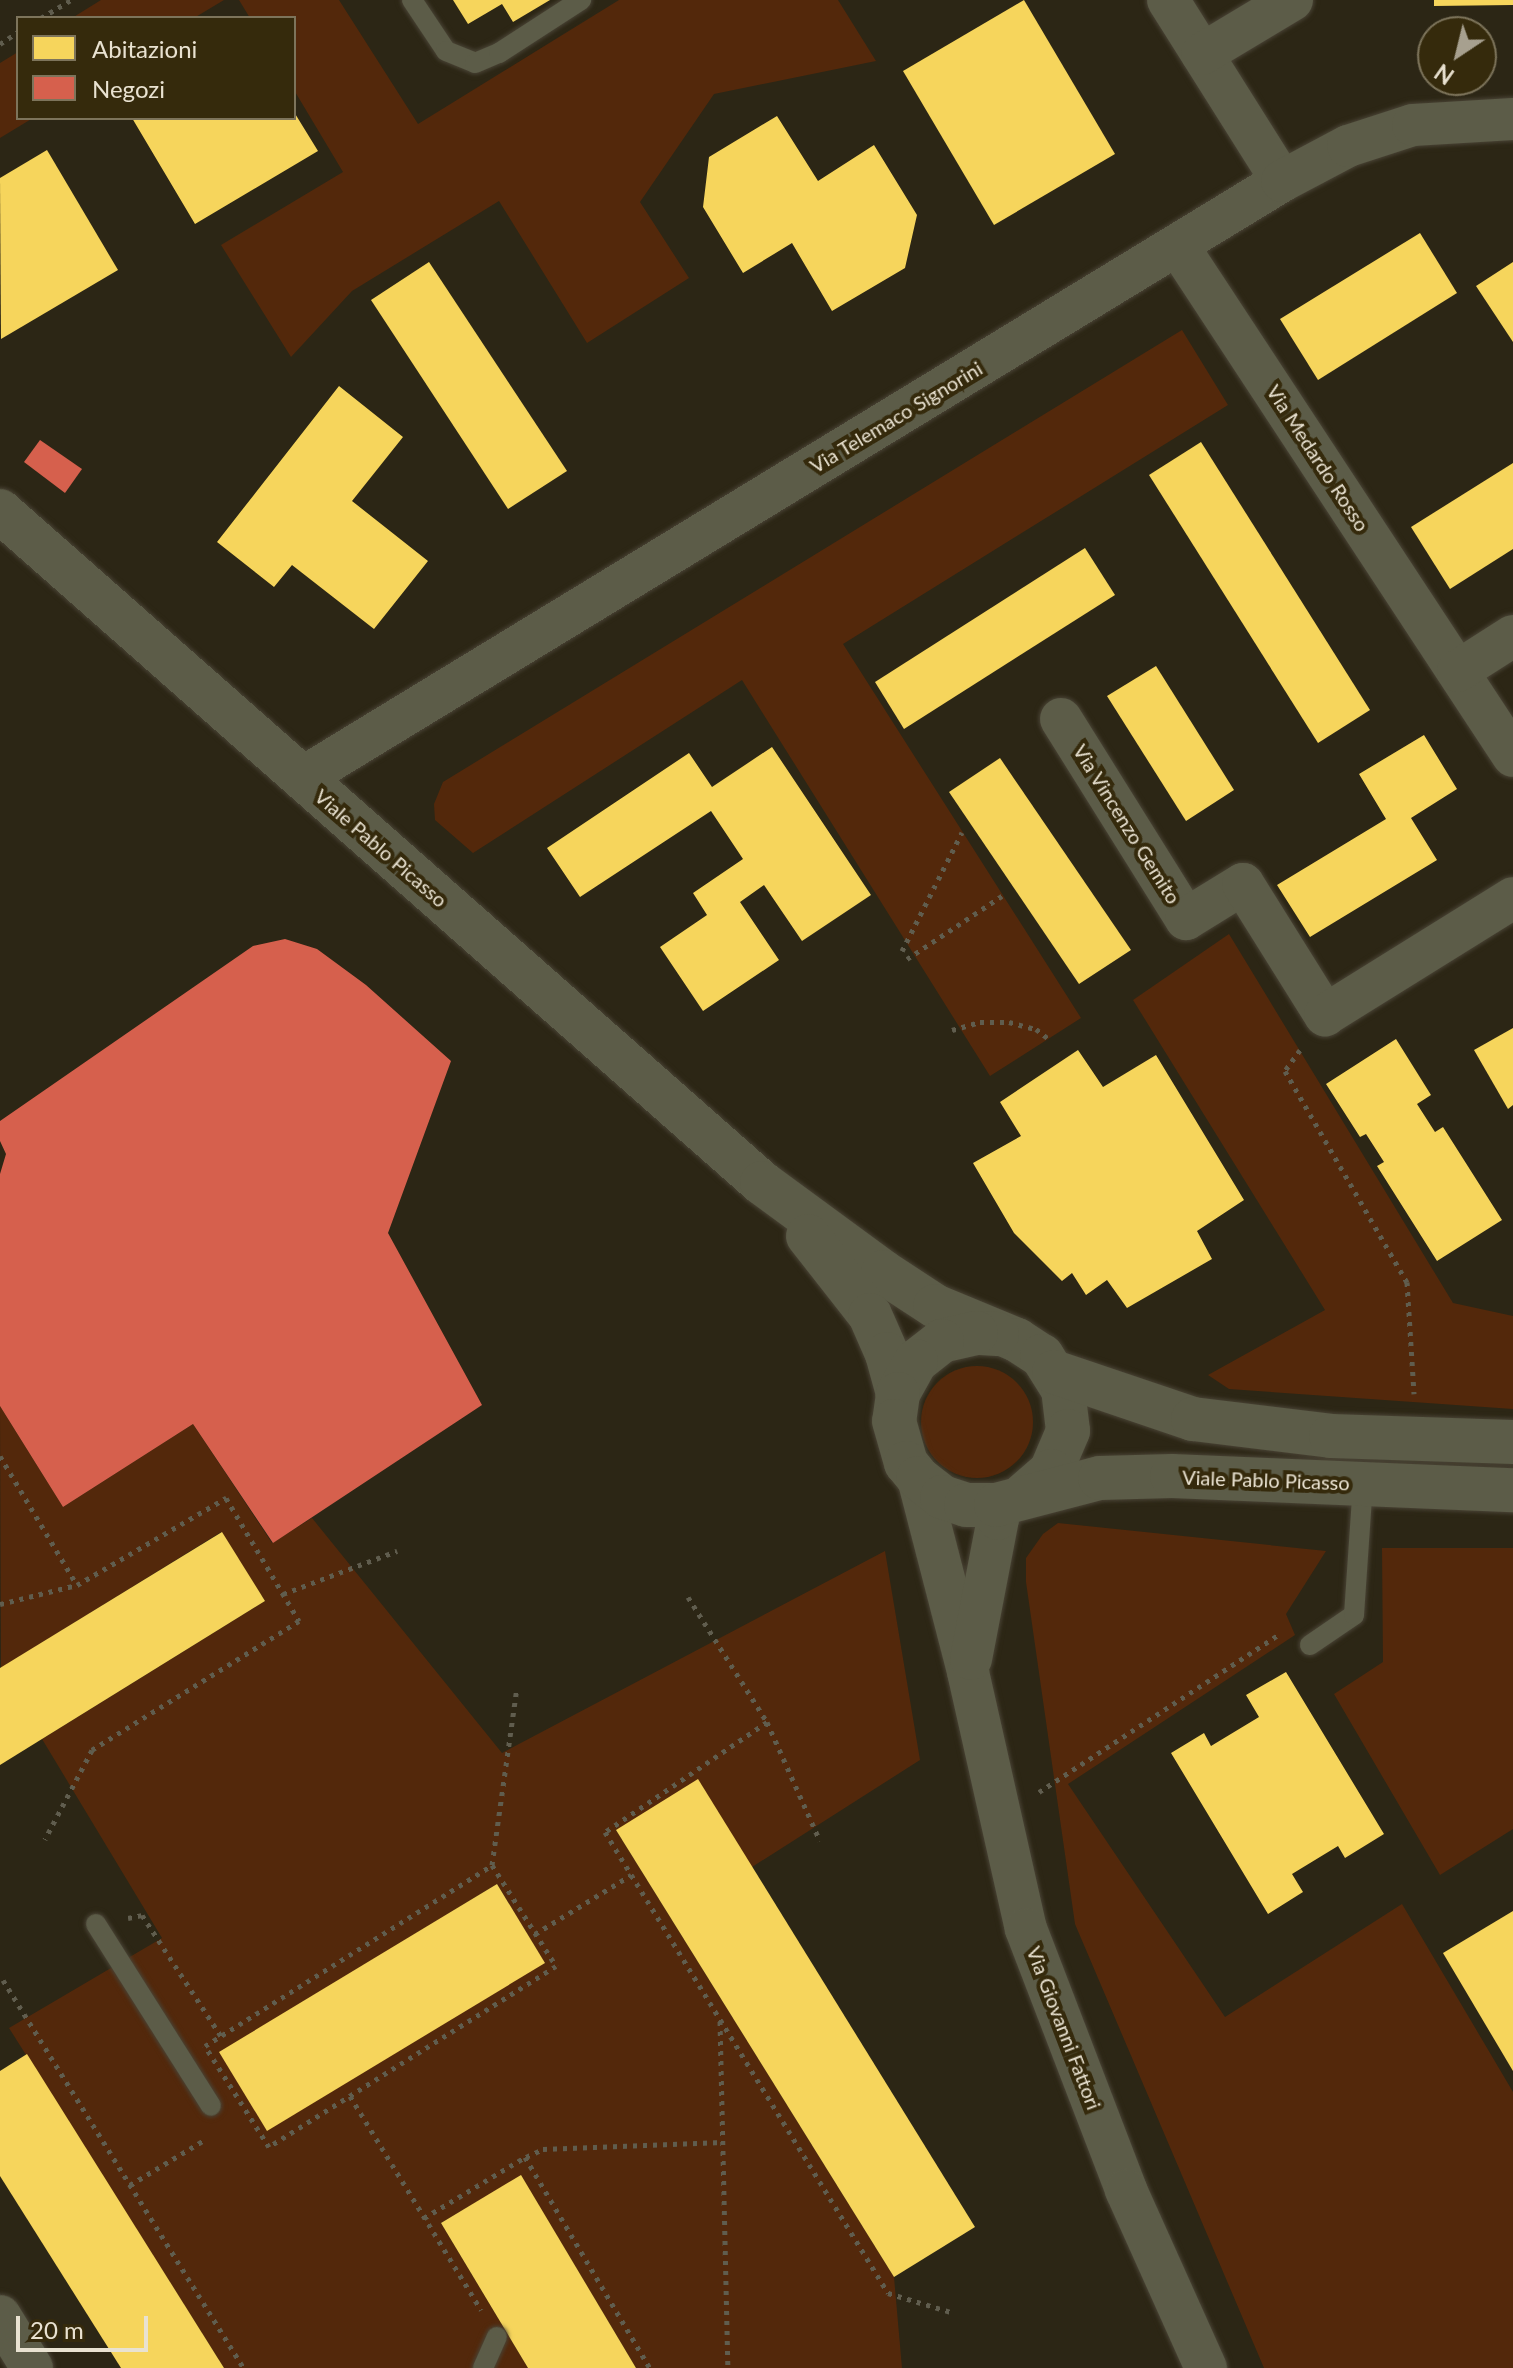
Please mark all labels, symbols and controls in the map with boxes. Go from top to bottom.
legend [16,16,296,120]
north arrow [1417,16,1497,96]
text: Abitazioni [92,34,197,63]
text: N [1429,59,1459,90]
text: Negozi [92,74,165,103]
street label: Via Telemaco Signorini [805,356,987,478]
street label: Via Medardo Rosso [1262,380,1374,536]
street label: Via Vincenzo Gemito [1068,740,1186,908]
street label: Viale Pablo Picasso [310,784,452,912]
street label: Viale Pablo Picasso [1182,1465,1350,1495]
street label: Via Giovanni Fattori [1022,1943,1106,2113]
scale bar [20,2300,152,2350]
text: 20 m [30,2315,84,2344]

